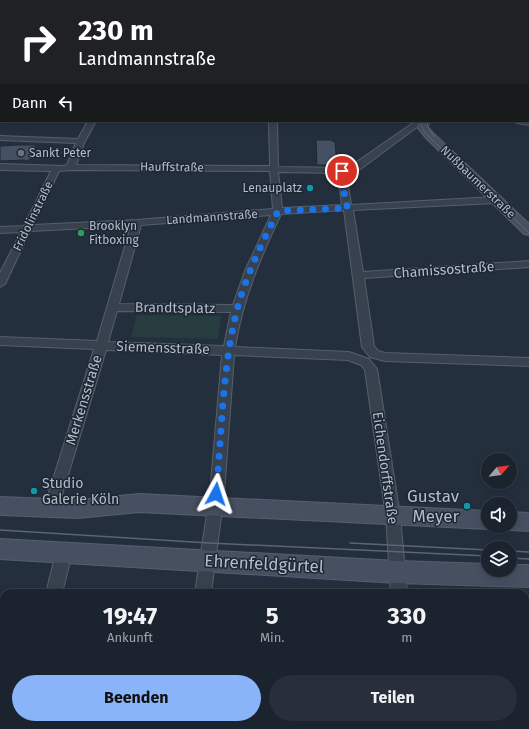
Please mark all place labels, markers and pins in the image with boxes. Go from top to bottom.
place label: Sankt Peter [29,146,92,160]
marker: Sankt Peter [16,148,26,158]
pin [325,154,359,188]
place label: Lenauplatz [243,181,302,195]
marker: Lenauplatz [305,183,315,193]
place label: Brooklyn Fitboxing [89,219,139,247]
marker: Brooklyn Fitboxing [76,228,86,238]
place label: Studio Galerie Köln [42,475,119,508]
marker: Studio Galerie Köln [29,486,39,496]
place label: Gustav Meyer [407,486,460,527]
marker: Gustav Meyer [462,501,472,511]

